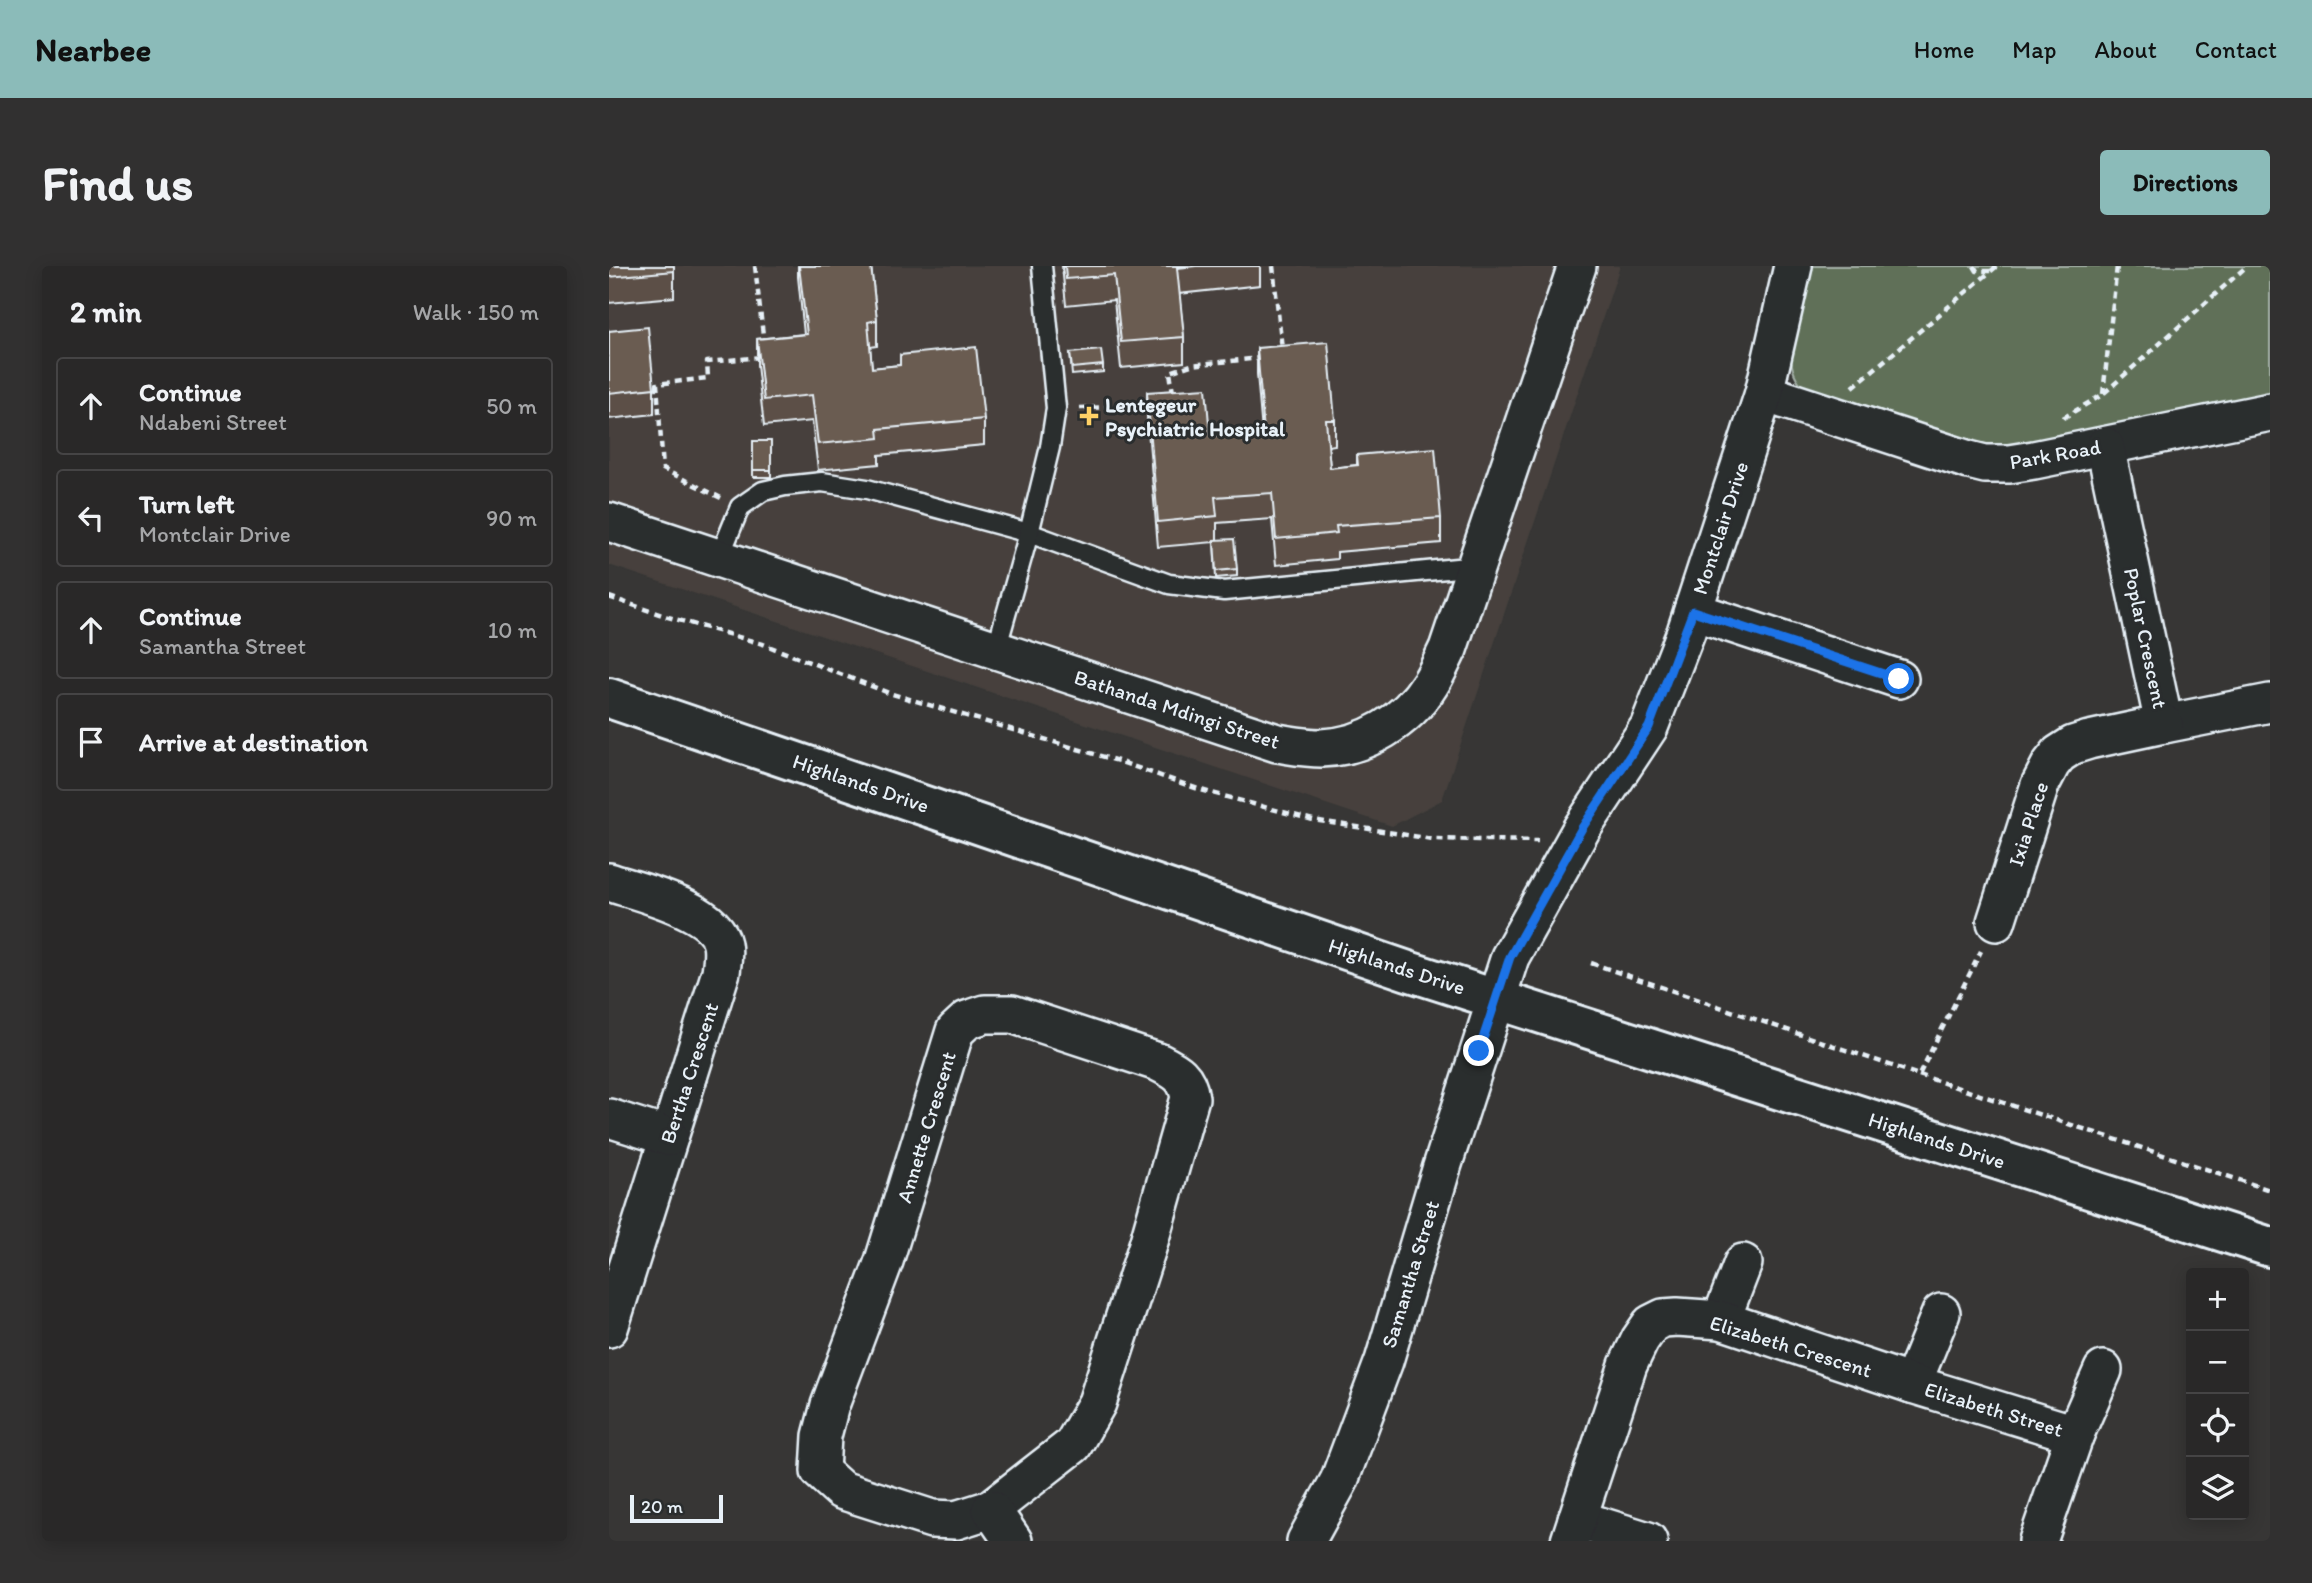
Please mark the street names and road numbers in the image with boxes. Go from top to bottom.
street label: Park Road [2008,434,2103,474]
street label: Montclair Drive [1687,458,1753,598]
street label: Poplar Crescent [2119,565,2173,711]
street label: Bathanda Mdingi Street [1071,664,1283,754]
street label: Highlands Drive [790,748,932,818]
street label: Ixia Place [2003,779,2053,869]
street label: Highlands Drive [1325,932,1469,1000]
street label: Bertha Crescent [654,999,724,1147]
street label: Annette Crescent [891,1048,961,1206]
street label: Highlands Drive [1865,1106,2009,1174]
street label: Samantha Street [1376,1197,1444,1351]
street label: Elizabeth Crescent [1707,1310,1875,1383]
street label: Elizabeth Street [1922,1376,2066,1442]

